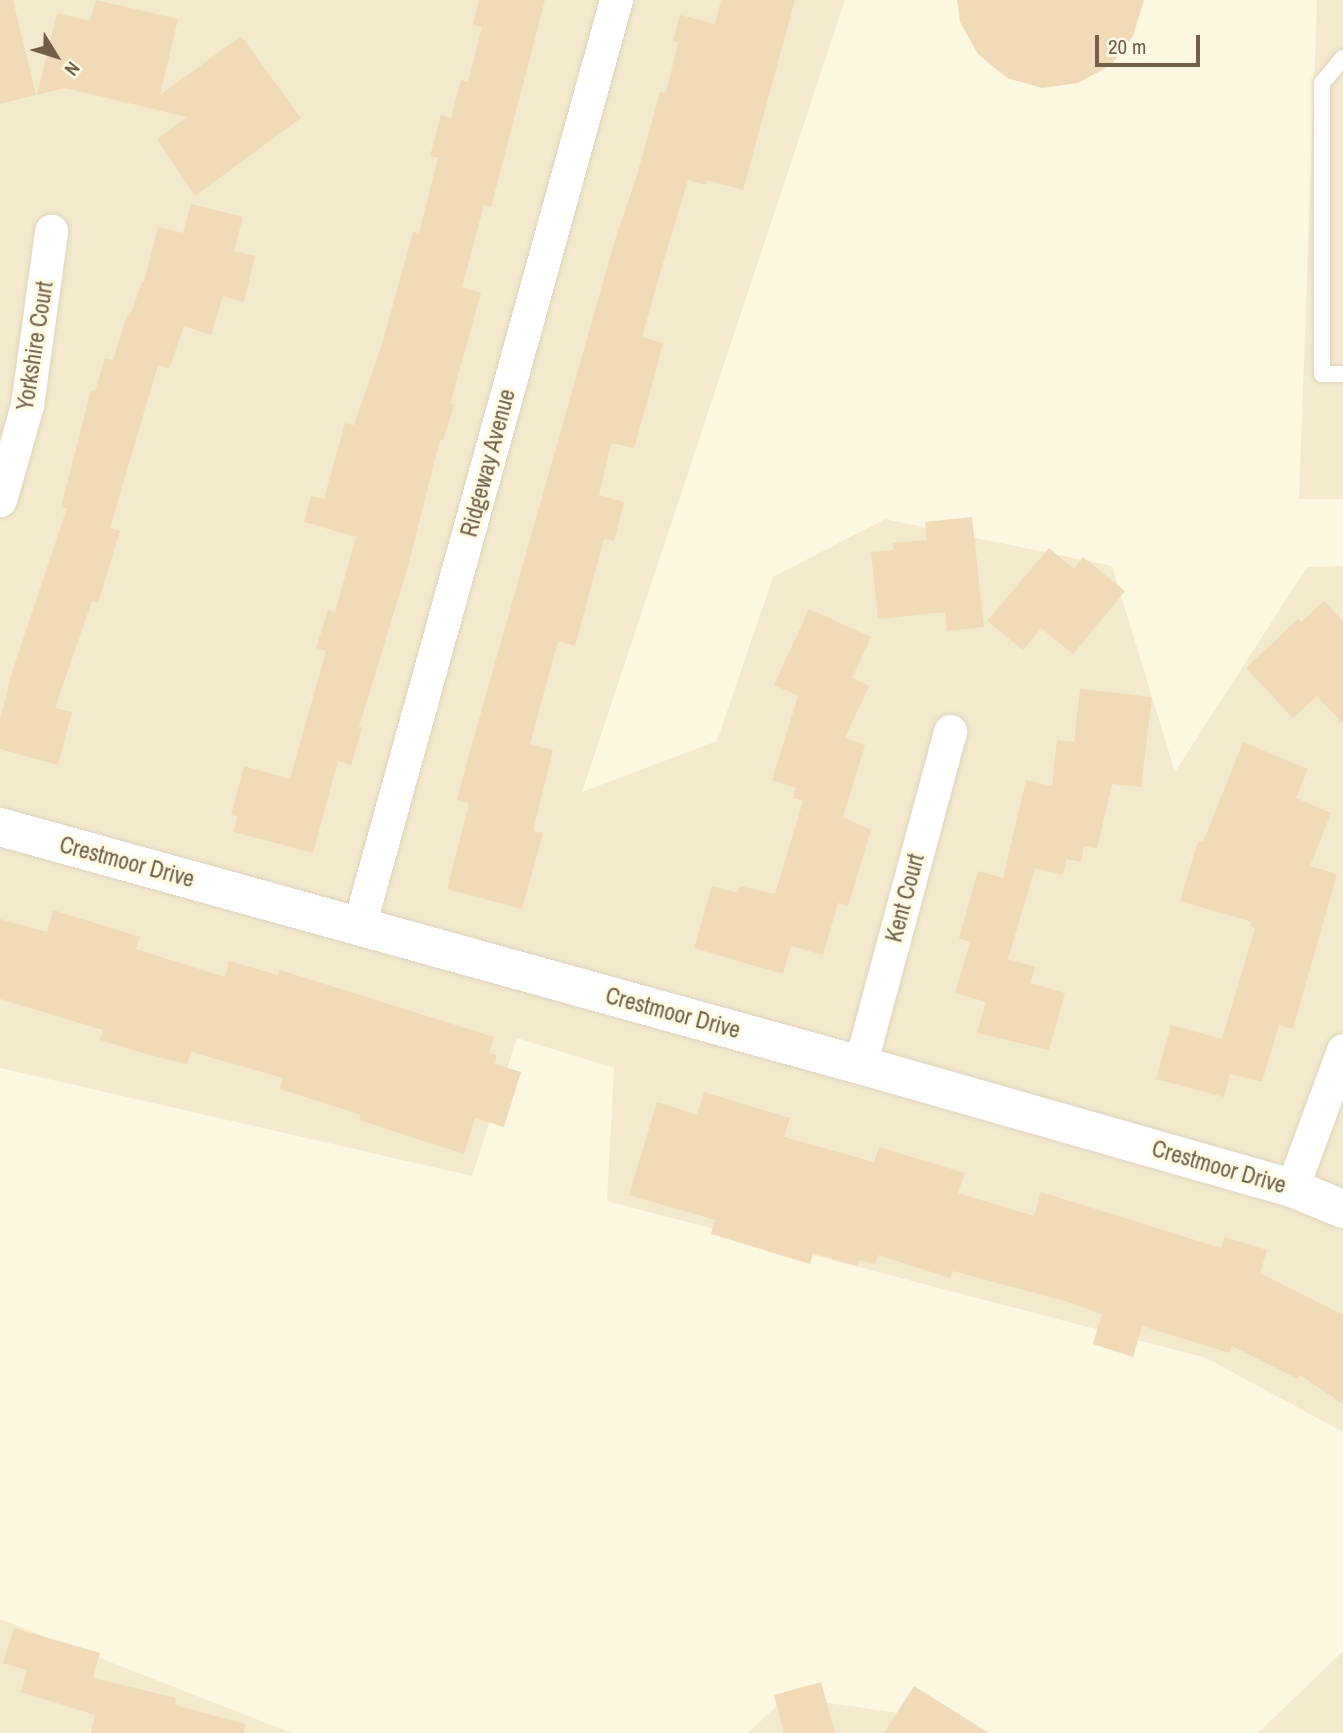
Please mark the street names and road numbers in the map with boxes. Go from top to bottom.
street label: Yorkshire Court [11,279,59,413]
street label: Ridgeway Avenue [455,386,521,540]
street label: Crestmoor Drive [57,831,197,893]
street label: Kent Court [880,851,930,945]
street label: Crestmoor Drive [603,982,743,1044]
street label: Crestmoor Drive [1149,1135,1289,1199]

